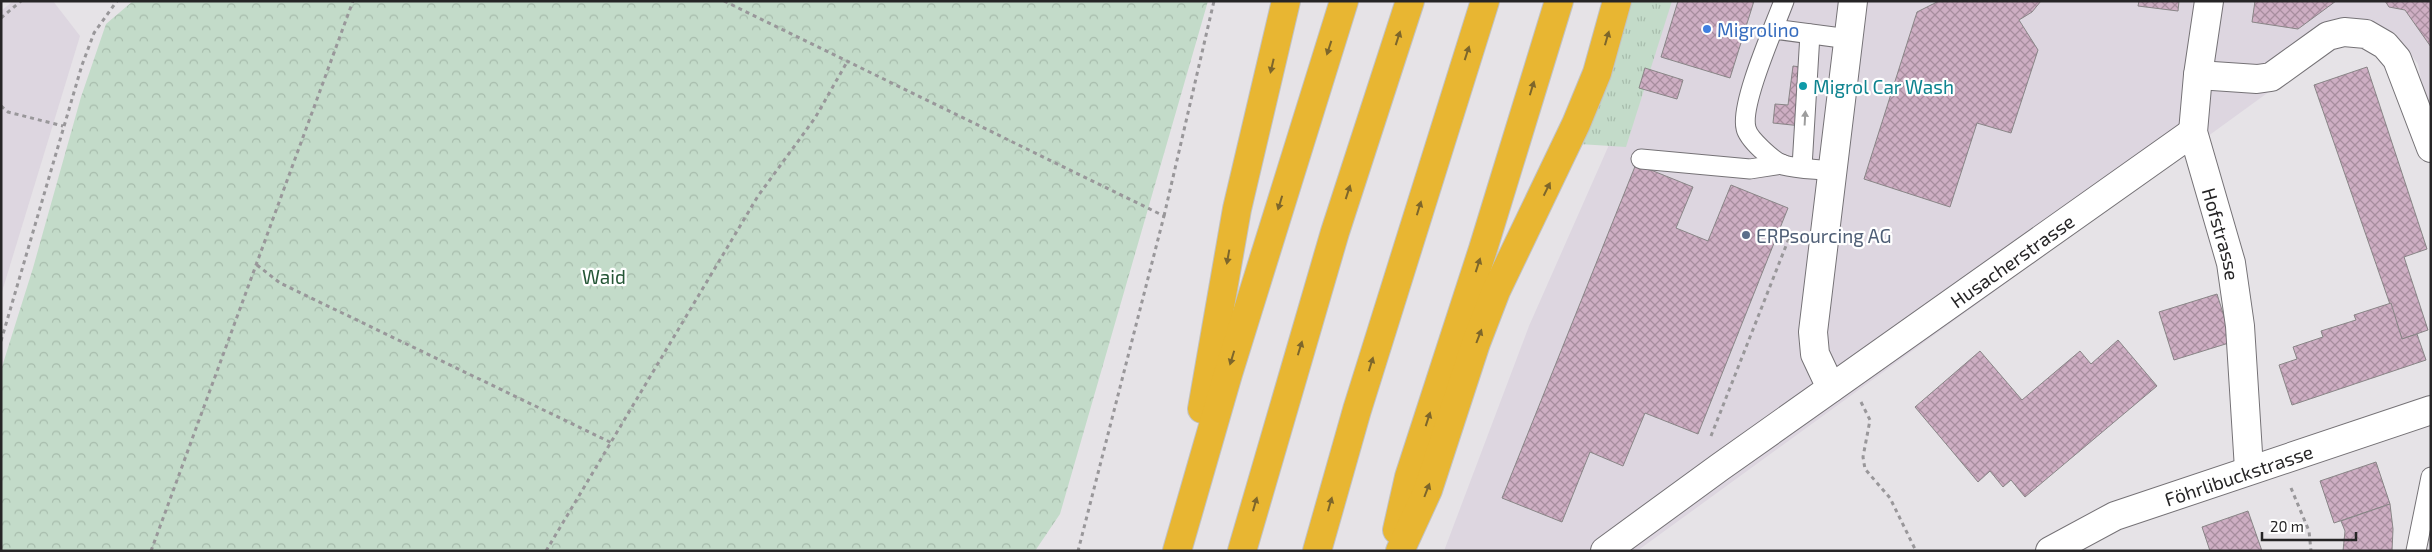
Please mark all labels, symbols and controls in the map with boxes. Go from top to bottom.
place label: Migrolino [1717,18,1799,41]
marker: Migrolino [1701,23,1713,35]
one-way arrow [1394,30,1402,45]
one-way arrow [1603,30,1611,45]
one-way arrow [1324,40,1332,55]
one-way arrow [1464,46,1472,61]
one-way arrow [1268,58,1276,73]
place label: Migrol Car Wash [1813,75,1954,98]
one-way arrow [1529,80,1537,95]
marker: Migrol Car Wash [1797,80,1809,92]
one-way arrow [1802,110,1810,126]
one-way arrow [1543,182,1551,196]
one-way arrow [1344,185,1352,200]
street label: Hofstrasse [2198,185,2245,282]
one-way arrow [1275,195,1283,210]
one-way arrow [1415,201,1423,216]
street label: Husacherstrasse [1945,209,2078,312]
place label: ERPsourcing AG [1756,224,1891,247]
marker: ERPsourcing AG [1740,229,1752,241]
one-way arrow [1224,249,1232,265]
one-way arrow [1475,257,1483,272]
park label: Waid [582,265,626,288]
one-way arrow [1475,328,1483,343]
one-way arrow [1297,340,1305,355]
one-way arrow [1228,351,1236,366]
one-way arrow [1368,356,1375,371]
one-way arrow [1425,412,1432,427]
street label: Föhrlibuckstrasse [2161,439,2316,510]
one-way arrow [1423,482,1431,497]
one-way arrow [1252,496,1260,511]
one-way arrow [1326,496,1334,511]
scale bar [2262,510,2356,542]
text: 20 m [2270,517,2304,535]

